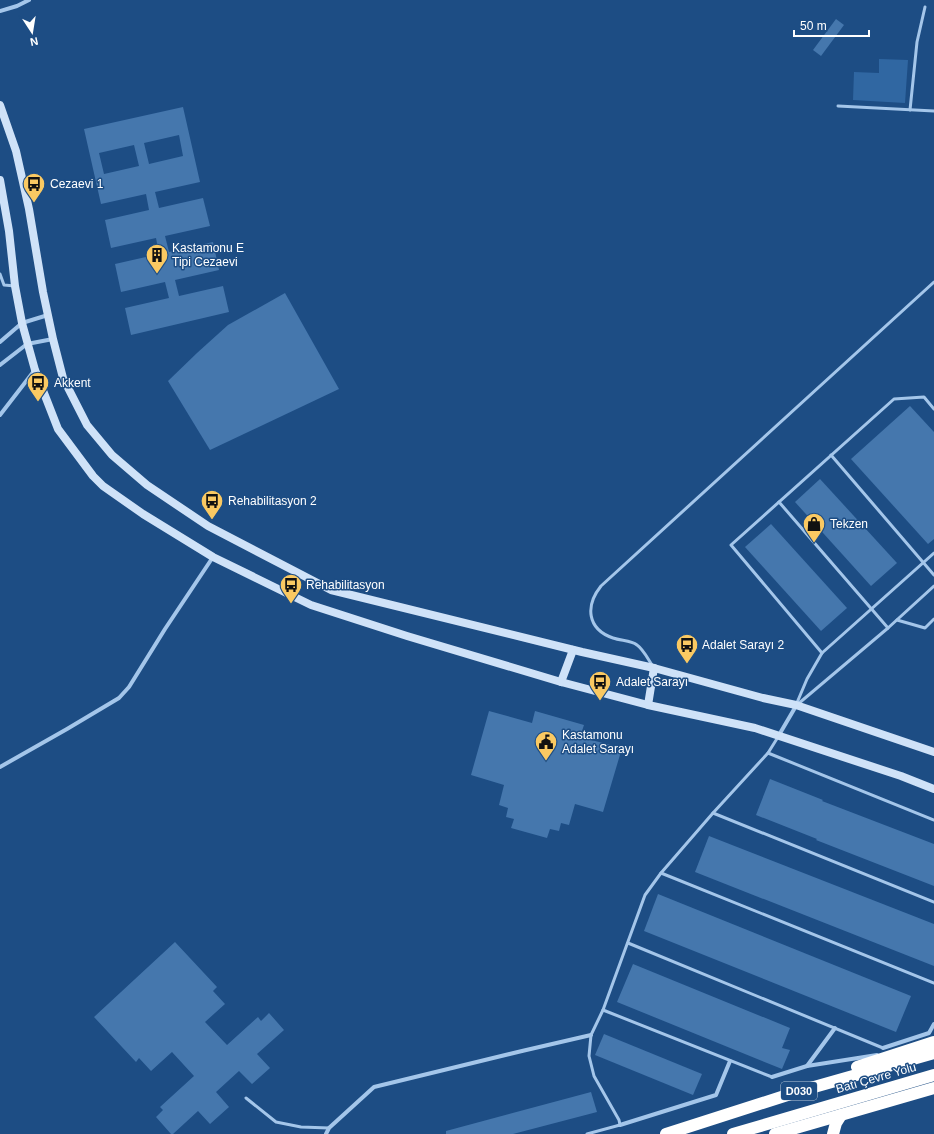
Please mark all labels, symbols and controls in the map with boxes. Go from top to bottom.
north arrow [12,12,52,52]
scale bar [794,12,869,38]
text: 50 m [800,19,827,33]
text: N [29,35,39,48]
bus stop icon: Cezaevi 1 [21,171,47,204]
place label: Cezaevi 1 [50,177,104,191]
place label: Kastamonu E Tipi Cezaevi [172,241,244,269]
building icon: Kastamonu E Tipi Cezaevi [144,242,170,275]
bus stop icon: Akkent [25,370,51,403]
place label: Akkent [54,376,91,390]
bus stop icon: Rehabilitasyon 2 [199,488,225,521]
place label: Rehabilitasyon 2 [228,494,317,508]
shop icon: Tekzen [801,511,827,544]
place label: Tekzen [830,517,868,531]
bus stop icon: Rehabilitasyon [278,572,304,605]
place label: Rehabilitasyon [306,578,385,592]
bus stop icon: Adalet Sarayı 2 [674,632,700,665]
place label: Adalet Sarayı 2 [702,638,784,652]
bus stop icon: Adalet Sarayı [587,669,613,702]
place label: Adalet Sarayı [616,675,688,689]
place label: Kastamonu Adalet Sarayı [562,728,634,756]
public building icon: Kastamonu Adalet Sarayı [533,729,559,762]
street label: Batı Çevre Yolu [834,1060,918,1096]
road number: D030 [781,1082,817,1100]

